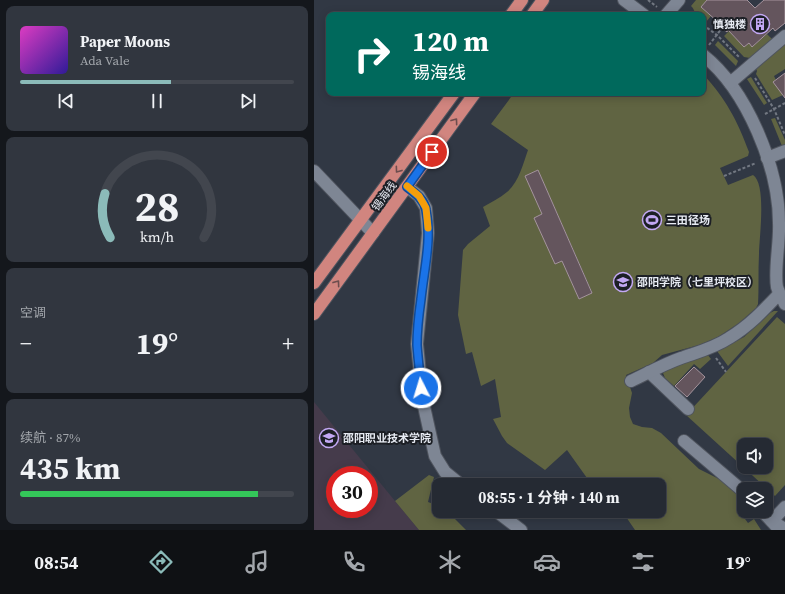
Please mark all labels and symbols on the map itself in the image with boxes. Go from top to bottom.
building icon: 慎独楼 [749,13,771,35]
place label: 慎独楼 [713,17,746,32]
one-way arrow [450,118,458,125]
pin [415,135,449,169]
one-way arrow [395,165,402,172]
street label: 锡海线 [369,179,400,214]
sports icon: 三田径场 [641,209,663,231]
place label: 三田径场 [666,213,710,228]
school or university icon: 邵阳学院（七里坪校区） [612,271,634,293]
place label: 邵阳学院（七里坪校区） [637,275,758,290]
one-way arrow [332,280,339,287]
position arrow [400,367,442,409]
school or university icon: 邵阳职业技术学院 [318,427,340,449]
place label: 邵阳职业技术学院 [343,431,431,446]
speed limit sign: 30 [326,466,378,518]

